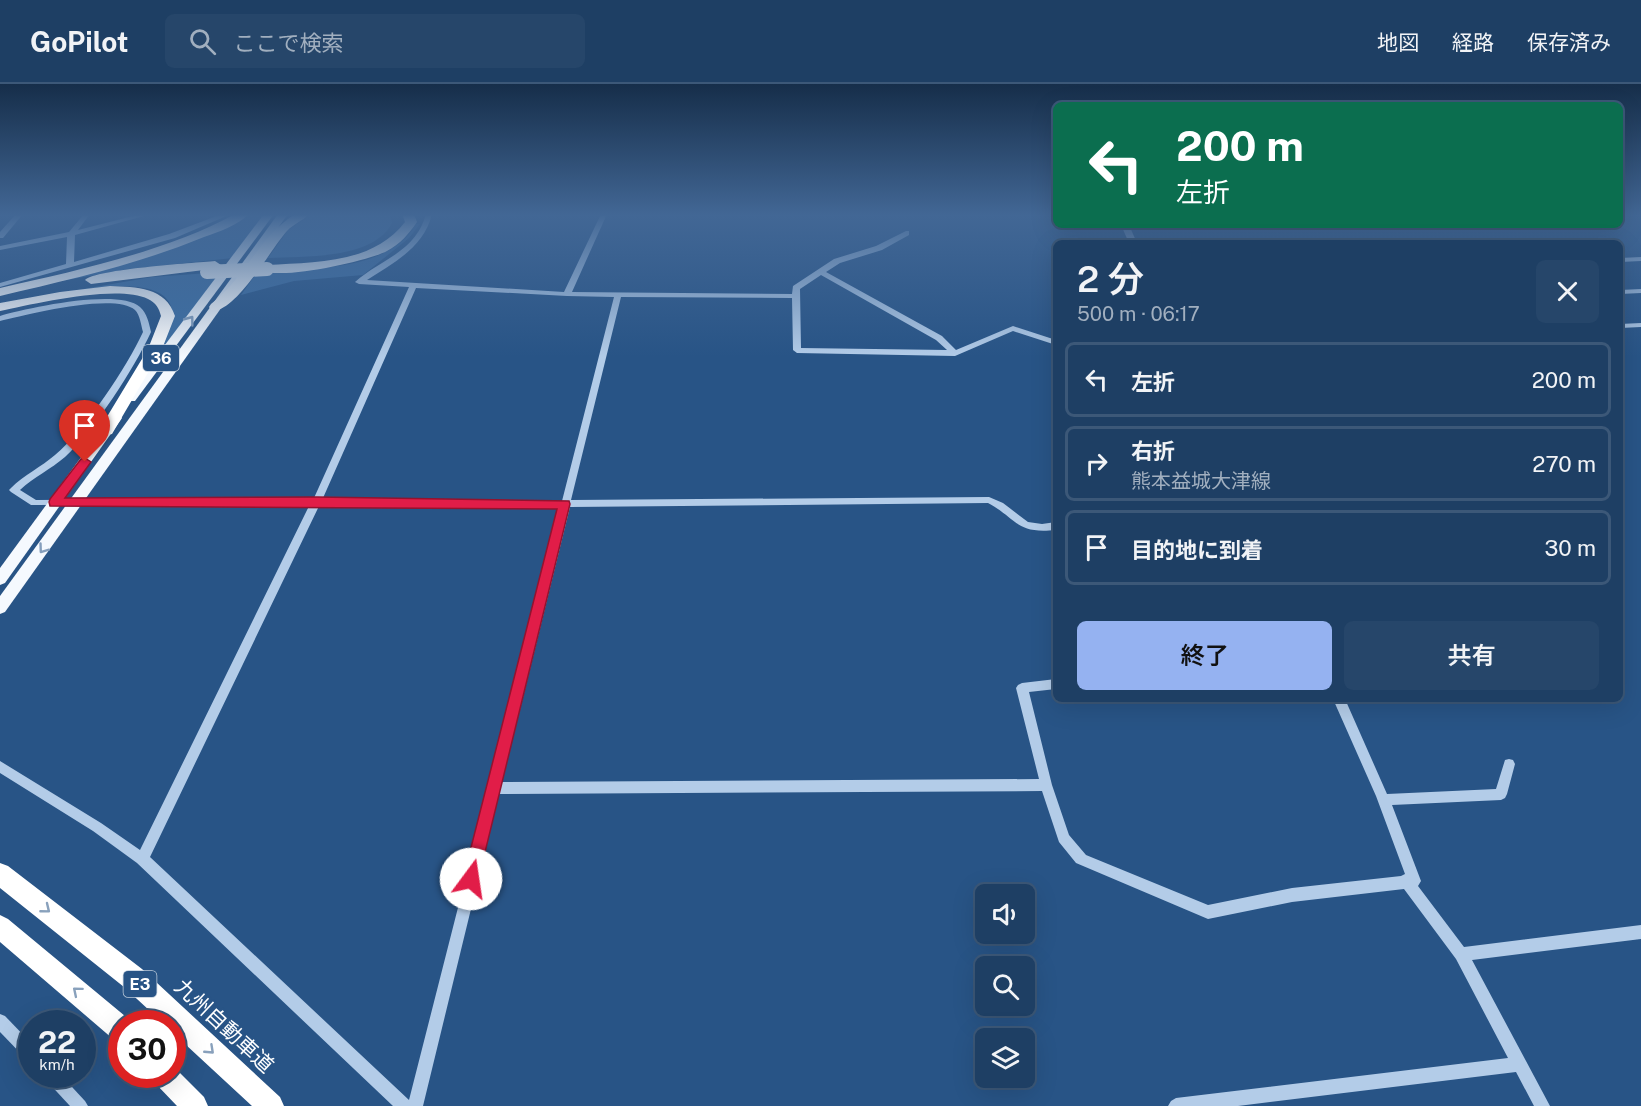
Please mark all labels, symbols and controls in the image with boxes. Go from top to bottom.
search box [165,14,585,68]
text: GoPilot [30,25,129,58]
icon: search [186,25,219,58]
text: ここで検索 [234,30,344,56]
text: 地図 [1377,30,1419,55]
text: 経路 [1452,30,1494,55]
text: 保存済み [1527,30,1611,55]
text: 200 m [1176,121,1304,170]
icon: left [1077,126,1155,204]
text: 左折 [1176,176,1230,208]
text: 2 分 [1077,258,1144,300]
button: close [1536,260,1599,323]
text: 500 m · 06:17 [1077,302,1200,326]
one-way arrow [182,316,193,327]
road number: 36 [143,345,179,371]
icon: left [1080,363,1113,396]
text: 200 m [1532,367,1596,393]
text: 左折 [1131,369,1175,395]
pin [59,400,110,462]
icon: arrive [68,409,101,442]
text: 右折 [1131,438,1175,464]
icon: right [1080,447,1113,480]
text: 270 m [1532,451,1596,477]
text: 熊本益城大津線 [1131,469,1271,493]
icon: arrive [1080,531,1113,564]
text: 30 m [1544,535,1596,561]
text: 目的地に到着 [1131,537,1263,563]
one-way arrow [39,543,50,554]
button: 終了 [1077,621,1332,690]
button: 共有 [1344,621,1599,690]
position arrow [439,847,503,911]
map controls [975,884,1035,1088]
button: sound [975,884,1035,944]
one-way arrow [40,902,51,913]
button: search [975,956,1035,1016]
road number: E3 [124,971,156,997]
street label: 九州自動車道 [170,974,279,1078]
one-way arrow [73,987,84,998]
speed limit sign: 30 [108,1010,186,1088]
text: 22 [38,1024,76,1060]
button: layers [975,1028,1035,1088]
one-way arrow [203,1043,214,1054]
text: km/h [39,1056,75,1073]

